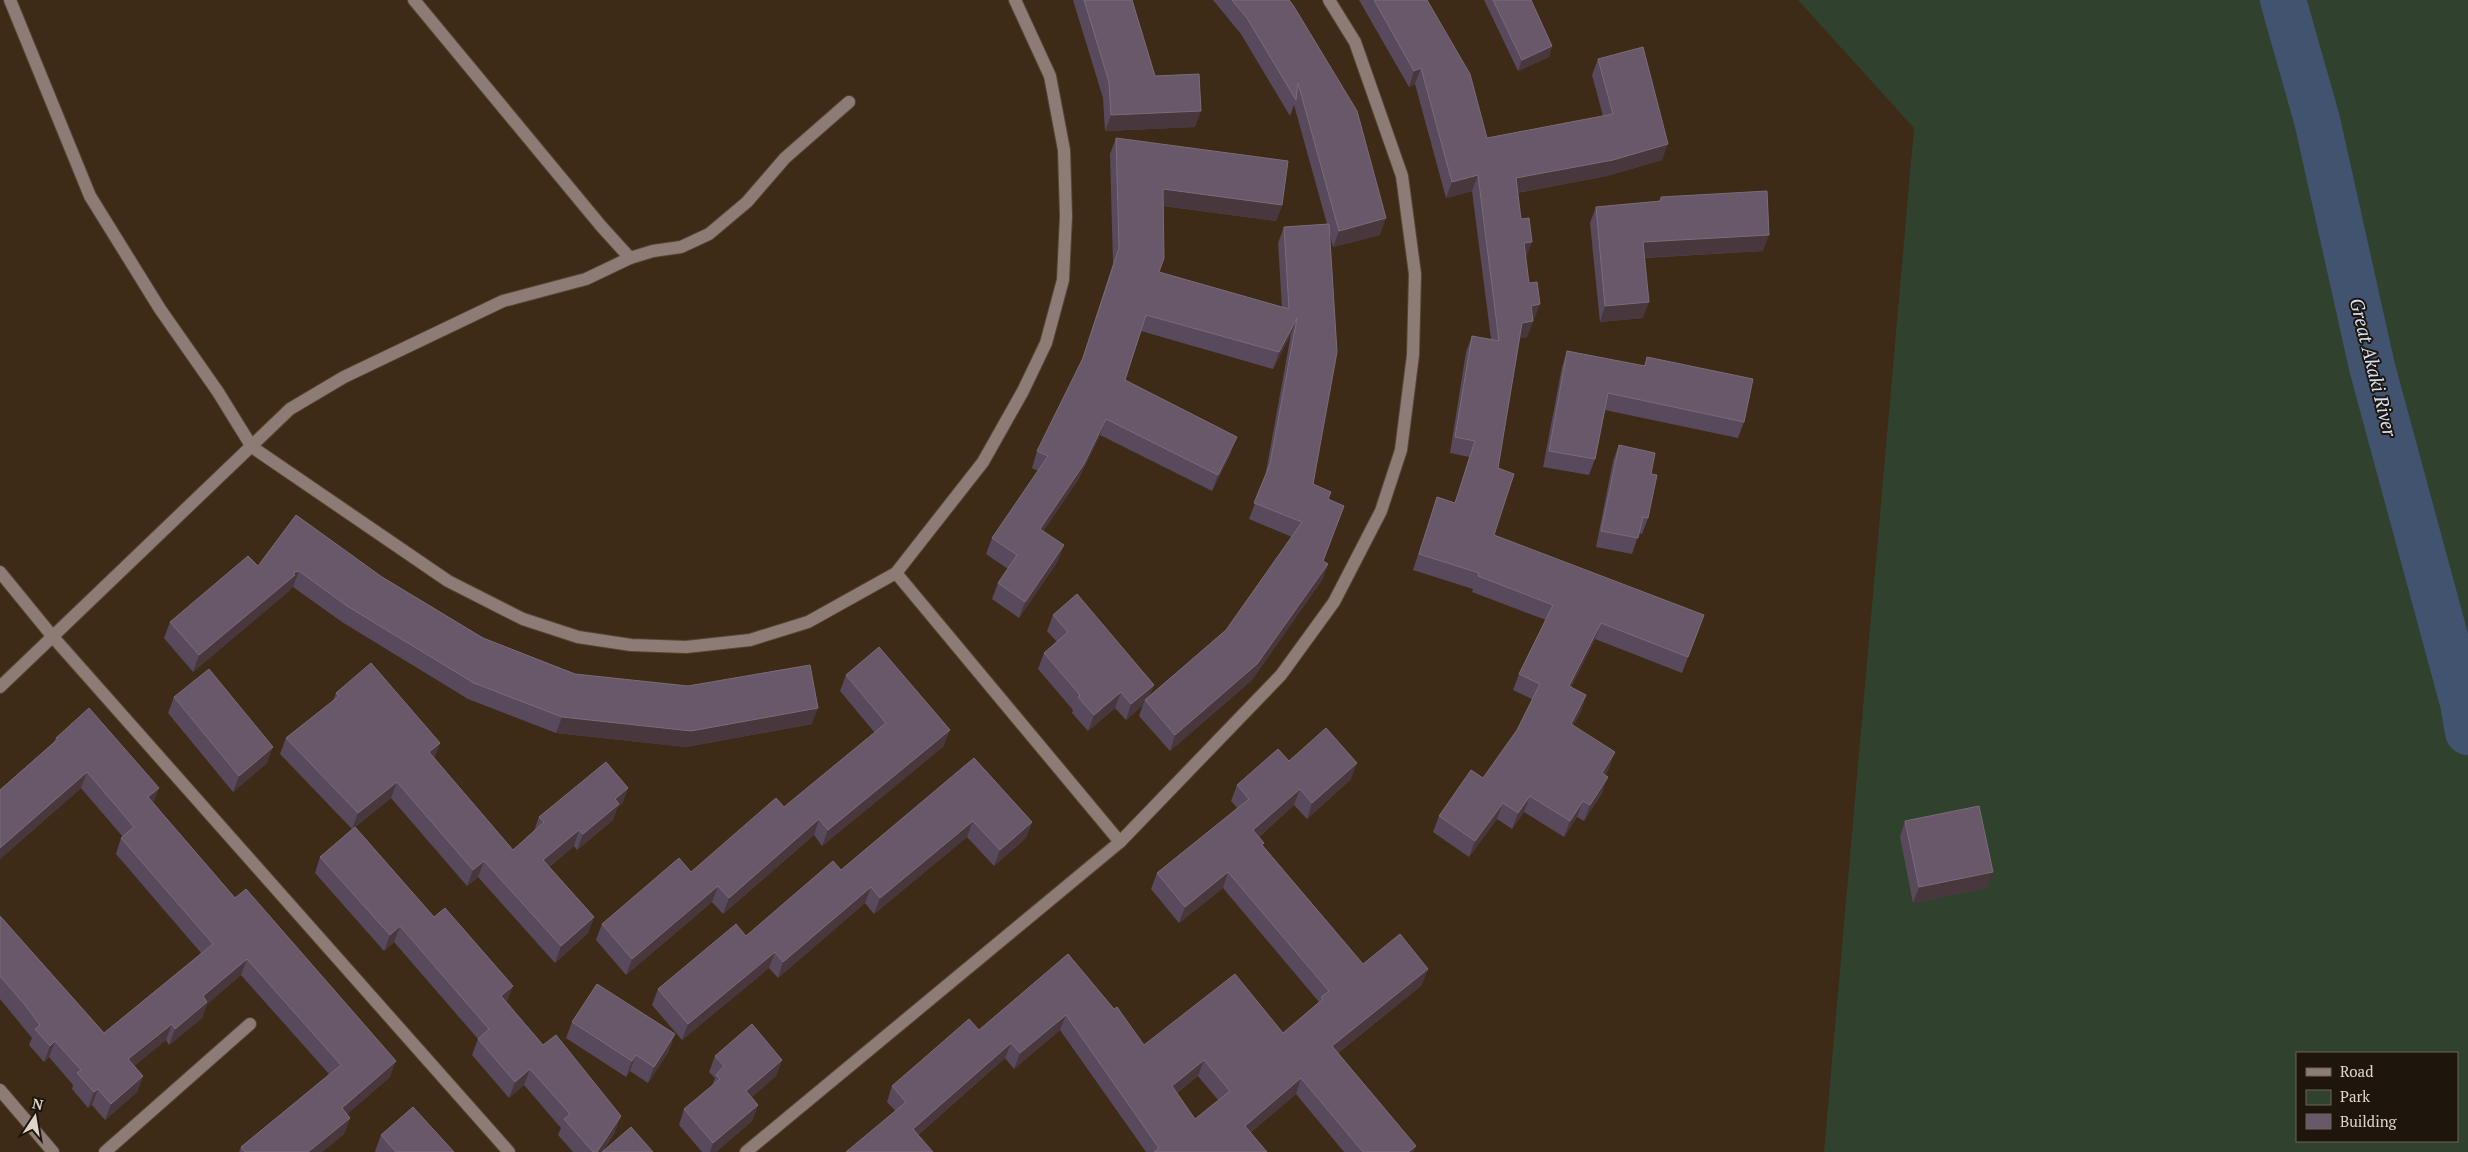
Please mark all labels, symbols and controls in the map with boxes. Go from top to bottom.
water label: Great Akaki River [2345,295,2403,440]
legend [2296,1052,2458,1142]
text: Road [2340,1061,2373,1081]
text: Park [2340,1086,2370,1106]
north arrow [10,1092,60,1142]
text: N [31,1093,45,1114]
text: Building [2340,1111,2398,1131]

